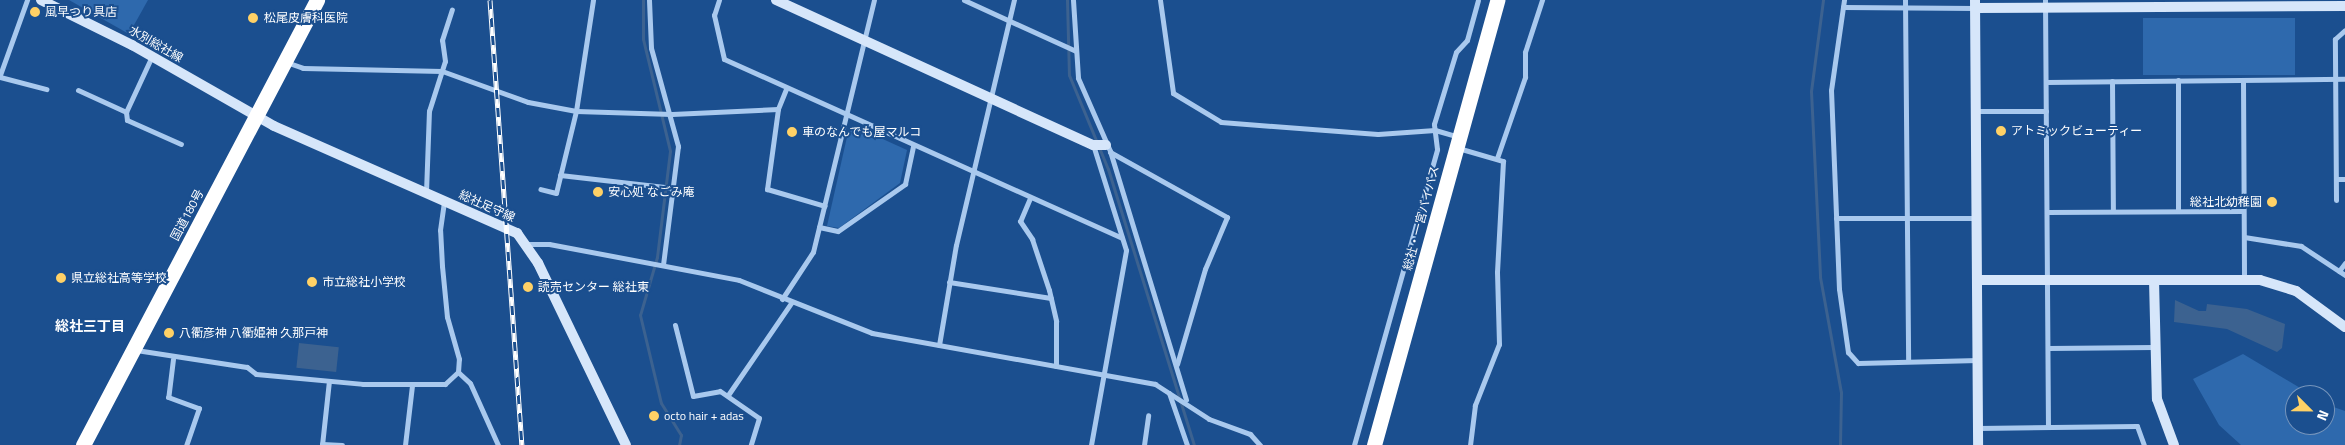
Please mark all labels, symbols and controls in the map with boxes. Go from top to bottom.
place label: 風早つり具店 [45,5,117,19]
marker: 風早つり具店 [29,6,41,18]
marker: 松尾皮膚科医院 [246,11,260,25]
place label: 松尾皮膚科医院 [264,11,348,25]
street label: 水別総社線 [126,23,186,65]
place label: アトミックビューティー [2011,124,2143,138]
place label: 車のなんでも屋マルコ [802,125,922,139]
marker: アトミックビューティー [1995,125,2007,137]
marker: 車のなんでも屋マルコ [786,126,798,138]
street label: 総社・一宮バイパス [1400,164,1442,272]
place label: 安心処 なごみ庵 [608,185,695,199]
marker: 安心処 なごみ庵 [592,186,604,198]
street label: 国道180号 [167,187,207,243]
street label: 総社足守線 [457,187,517,225]
place label: 総社北幼稚園 [2190,195,2262,209]
marker: 総社北幼稚園 [2266,196,2278,208]
place label: 県立総社高等学校 [71,271,167,285]
marker: 県立総社高等学校 [55,272,67,284]
place label: 市立総社小学校 [322,275,406,289]
marker: 市立総社小学校 [306,276,318,288]
place label: 読売センター 総社東 [538,280,649,294]
marker: 読売センター 総社東 [522,281,534,293]
district label: 総社三丁目 [55,318,125,334]
place label: 八衢彦神 八衢姫神 久那戸神 [179,326,328,340]
marker: 八衢彦神 八衢姫神 久那戸神 [163,327,175,339]
north arrow [2285,385,2335,435]
text: N [2312,407,2335,424]
place label: octo hair + adas [664,409,744,423]
marker: octo hair + adas [648,410,660,422]

